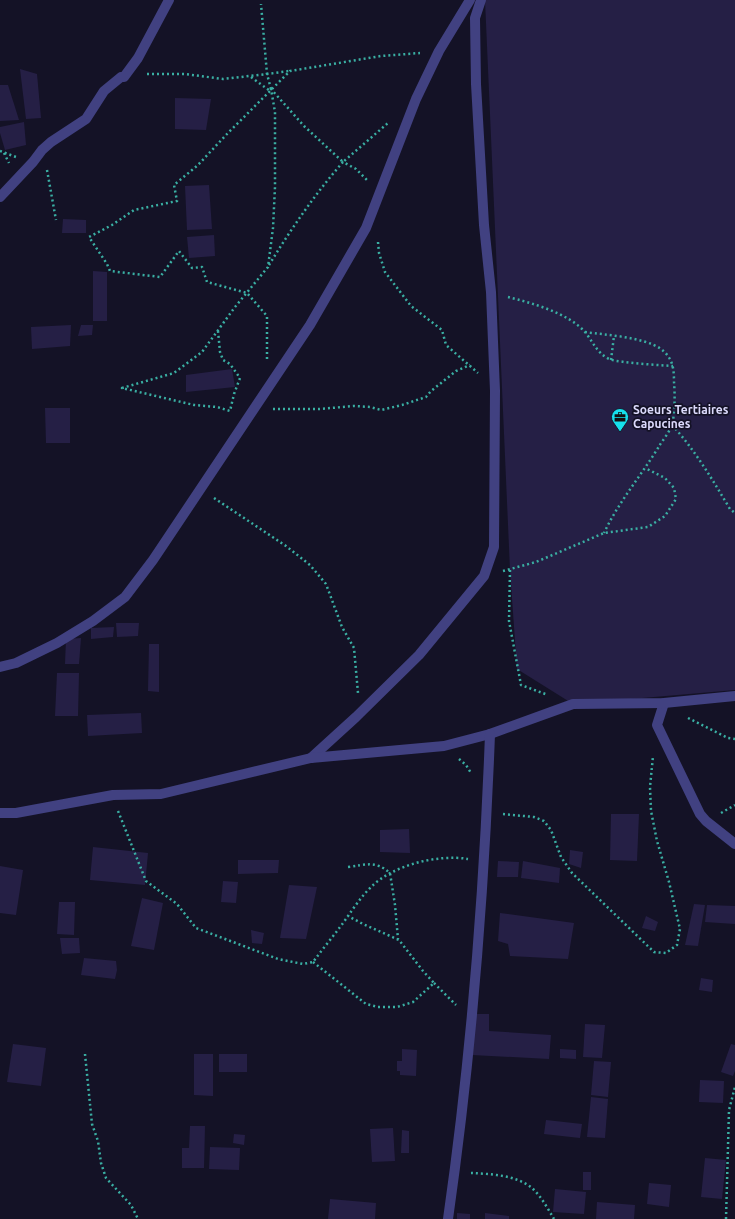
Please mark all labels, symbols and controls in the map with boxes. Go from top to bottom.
place label: Soeurs Tertiaires Capucines [633,403,729,430]
office icon: Soeurs Tertiaires Capucines [610,407,630,432]

